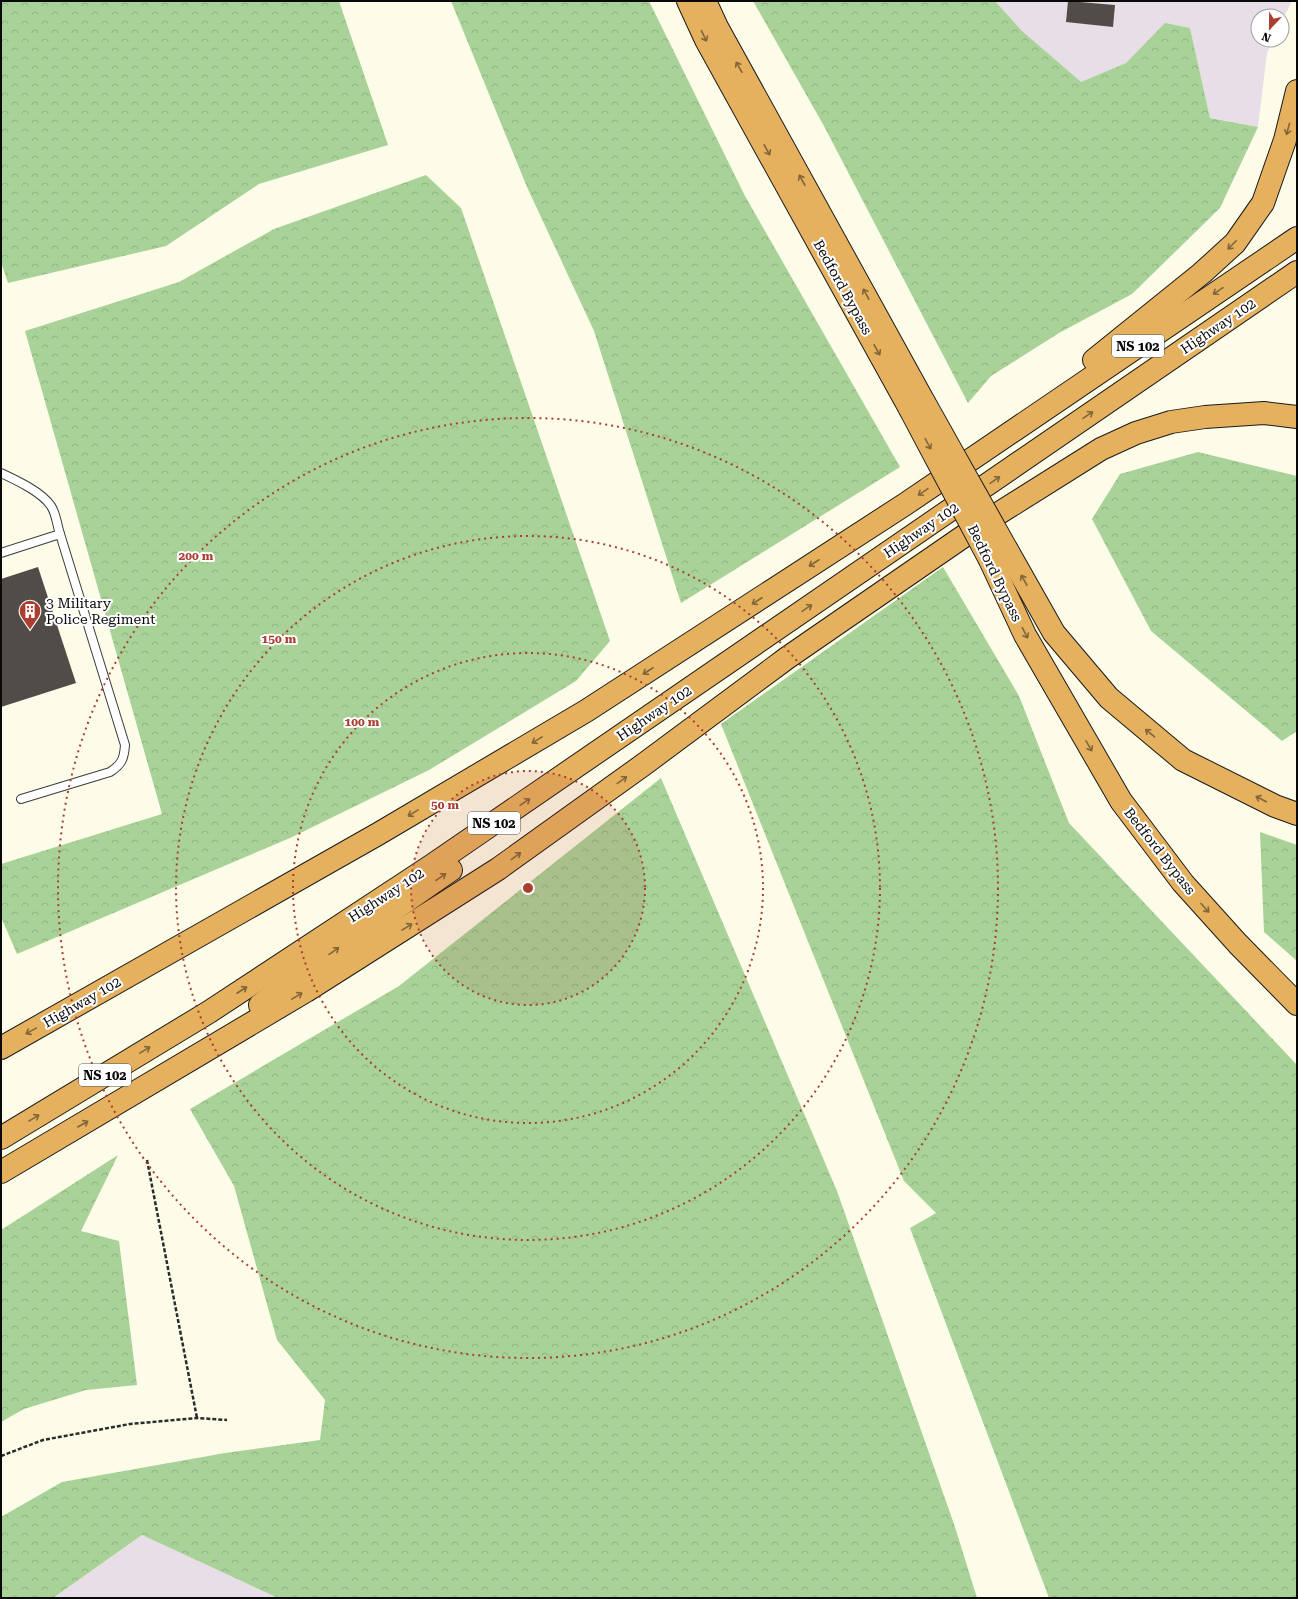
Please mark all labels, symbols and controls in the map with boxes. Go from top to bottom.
north arrow [1250,8,1290,48]
text: N [1260,29,1273,44]
one-way arrow [701,30,708,42]
one-way arrow [735,61,743,73]
one-way arrow [1283,122,1291,135]
one-way arrow [763,144,771,156]
one-way arrow [798,174,806,186]
street label: Bedford Bypass [810,237,876,337]
one-way arrow [1227,240,1237,250]
one-way arrow [1213,287,1224,295]
one-way arrow [861,288,869,300]
street label: Highway 102 [1177,295,1259,357]
road number: NS 102 [1112,335,1164,357]
one-way arrow [874,344,882,356]
one-way arrow [1083,411,1094,419]
one-way arrow [925,438,933,450]
one-way arrow [990,476,1001,484]
one-way arrow [918,488,929,496]
street label: Highway 102 [880,499,962,561]
street label: Bedford Bypass [965,522,1026,624]
text: 200 m [179,549,214,563]
one-way arrow [808,560,820,568]
one-way arrow [1020,574,1028,586]
place label: 3 Military Police Regiment [46,595,155,627]
one-way arrow [751,597,763,605]
building icon: 3 Military Police Regiment [17,598,43,631]
one-way arrow [802,604,813,613]
one-way arrow [1021,627,1029,639]
text: 150 m [262,632,297,646]
one-way arrow [642,667,653,675]
street label: Highway 102 [613,682,695,744]
text: 100 m [345,715,380,729]
one-way arrow [1145,728,1156,737]
one-way arrow [531,736,543,744]
one-way arrow [1086,740,1094,752]
one-way arrow [616,776,627,784]
one-way arrow [1255,795,1267,802]
text: 50 m [431,798,459,812]
one-way arrow [519,798,530,806]
street label: Bedford Bypass [1121,804,1199,898]
one-way arrow [408,809,419,817]
road number: NS 102 [468,812,520,834]
one-way arrow [510,852,521,860]
street label: Highway 102 [345,865,427,925]
one-way arrow [435,873,446,881]
centre of rings [521,881,535,895]
one-way arrow [1201,903,1210,913]
one-way arrow [401,923,412,931]
one-way arrow [328,947,339,955]
street label: Highway 102 [40,973,124,1031]
one-way arrow [236,986,247,994]
one-way arrow [291,992,303,1000]
one-way arrow [25,1028,37,1036]
one-way arrow [139,1046,151,1054]
road number: NS 102 [79,1064,131,1086]
one-way arrow [28,1114,40,1122]
one-way arrow [77,1120,88,1128]

